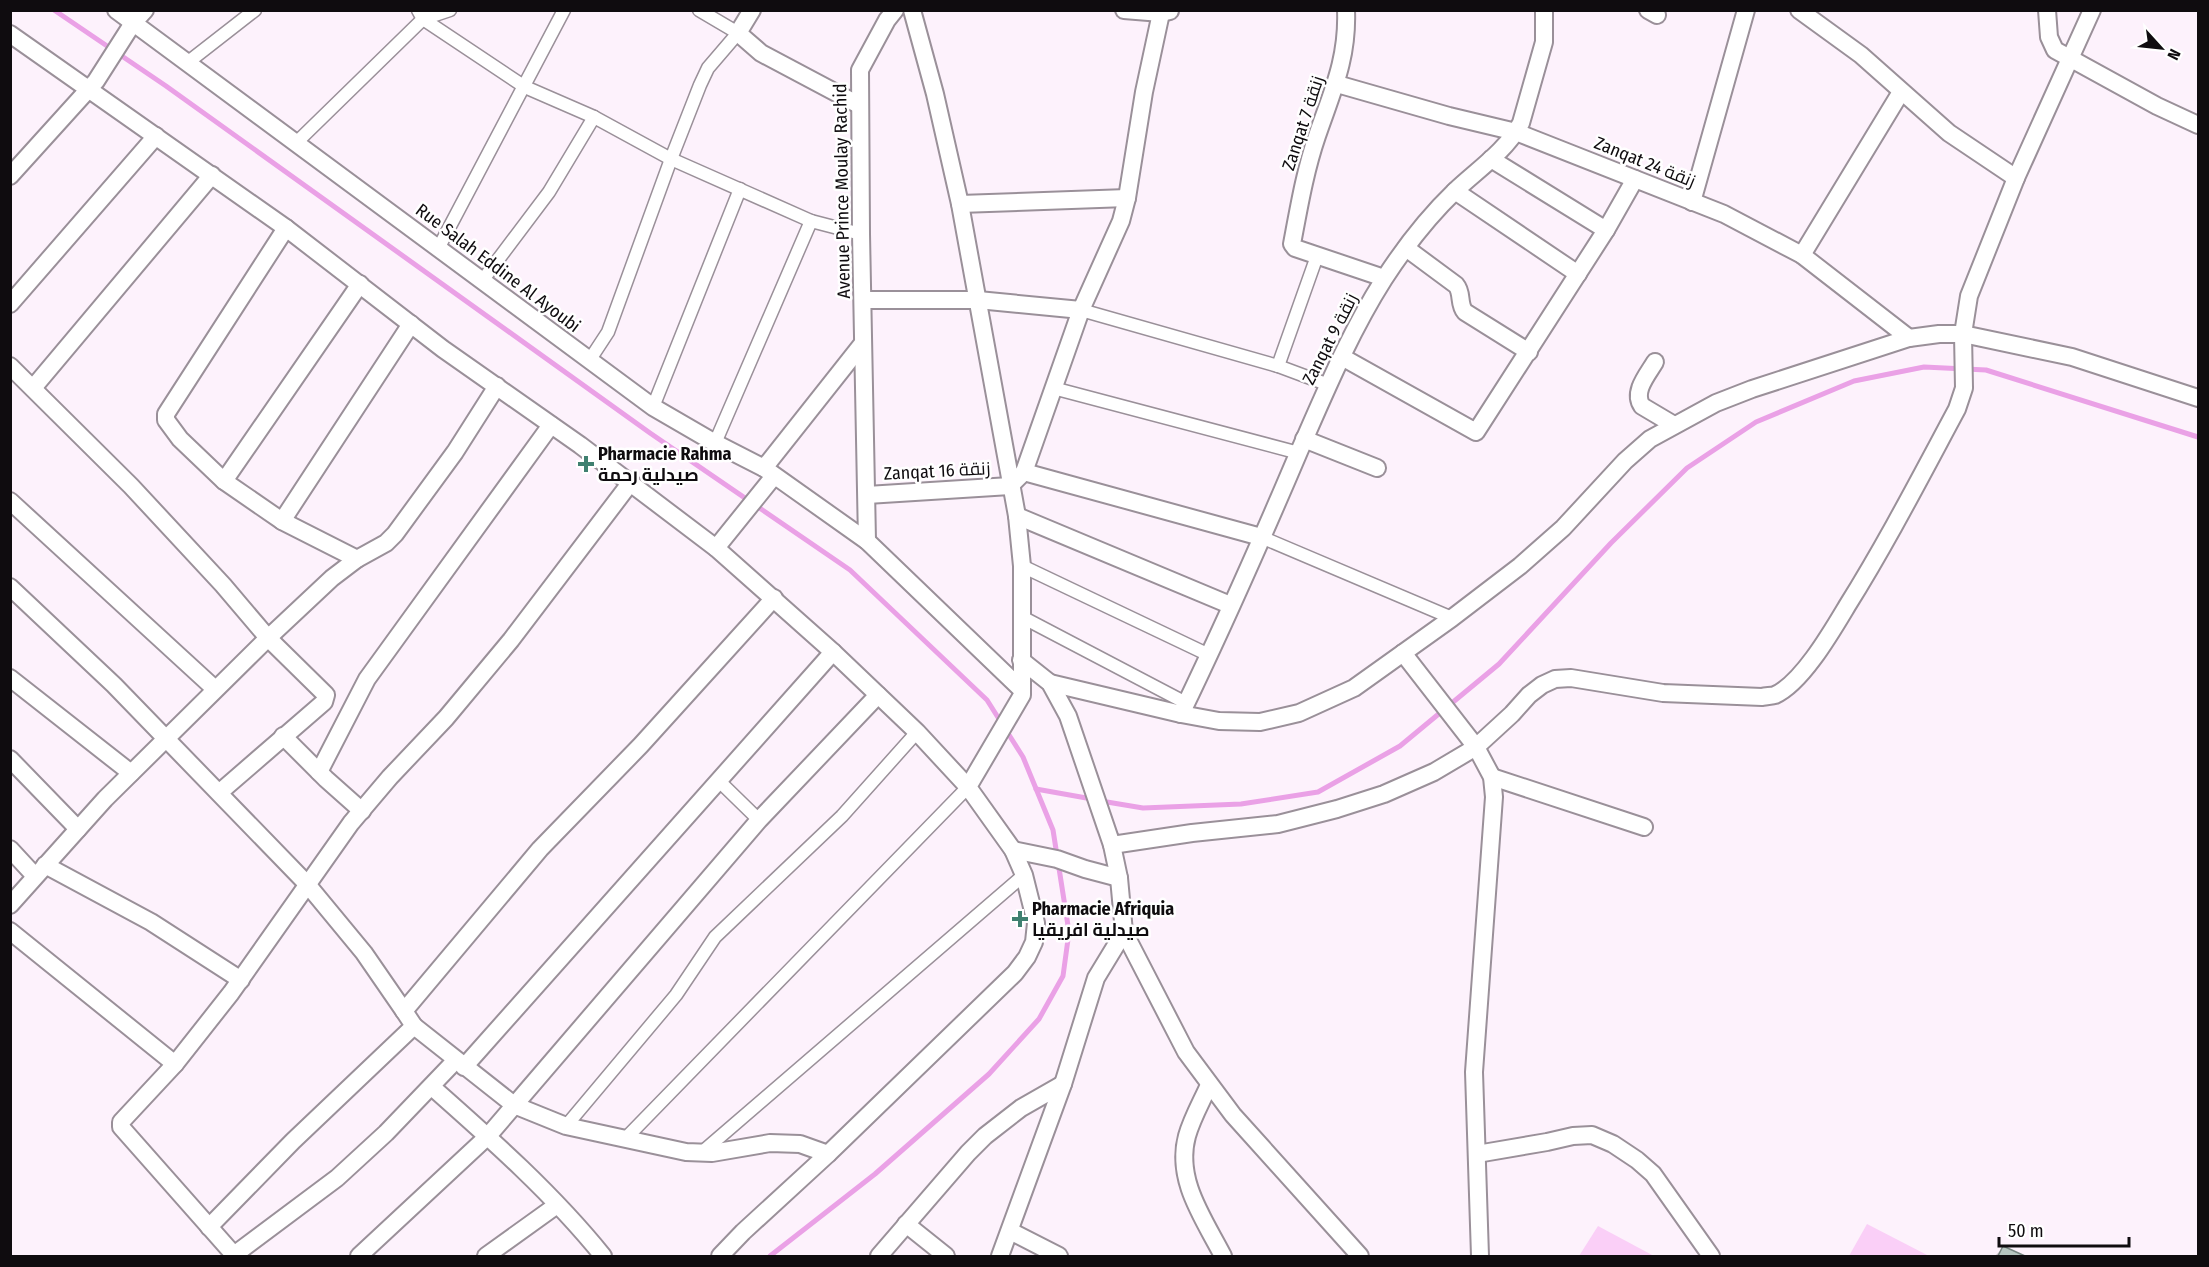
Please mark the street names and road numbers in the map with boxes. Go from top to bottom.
street label: Zanqat 7 زنقة [1277,73,1329,173]
street label: Avenue Prince Moulay Rachid [829,83,855,299]
street label: Zanqat 24 زنقة [1591,132,1699,192]
street label: Rue Salah Eddine Al Ayoubi [411,199,585,337]
street label: Zanqat 9 زنقة [1298,290,1362,388]
street label: Zanqat 16 زنقة [883,457,991,485]

